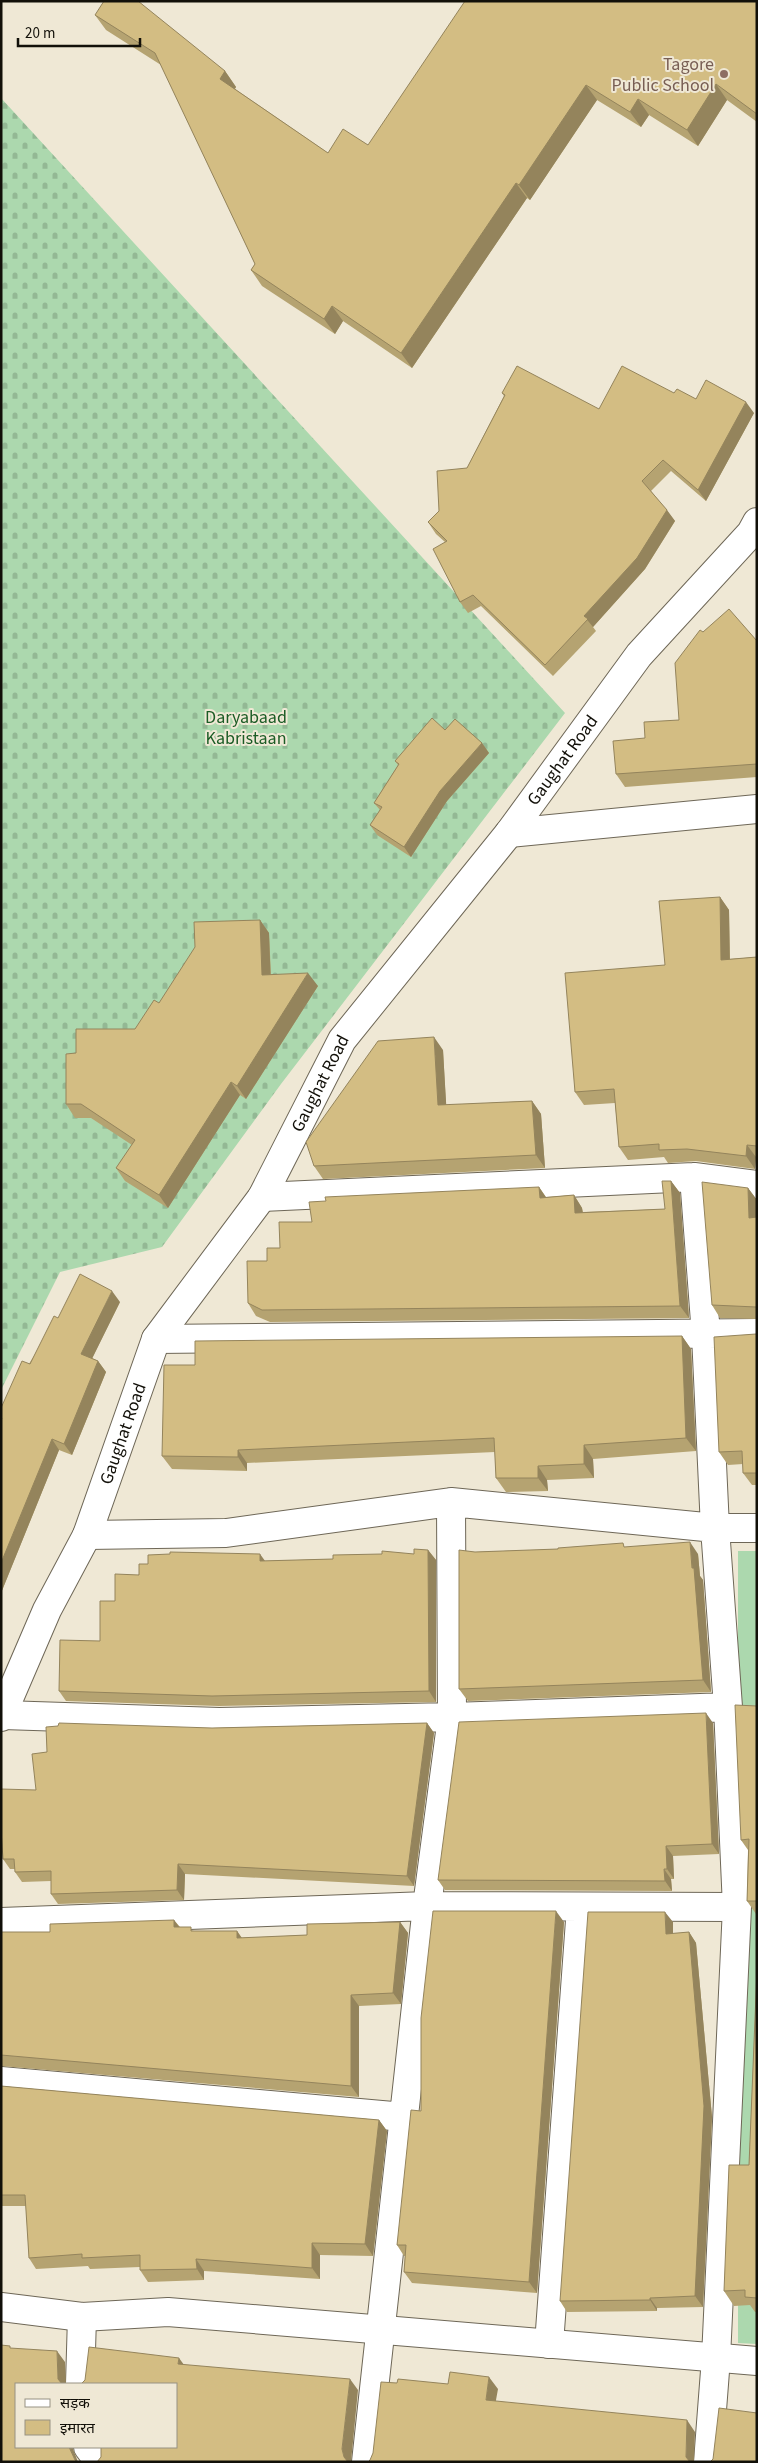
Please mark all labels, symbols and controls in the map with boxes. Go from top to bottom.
scale bar [18,15,140,47]
text: 20 m [25,23,55,44]
place label: Tagore Public School [612,52,714,98]
marker: Tagore Public School [718,68,730,80]
park label: Daryabaad Kabristaan [205,705,287,751]
street label: Gaughat Road [521,710,604,811]
street label: Gaughat Road [285,1031,356,1137]
street label: Gaughat Road [94,1380,153,1488]
legend [15,2383,178,2448]
text: सड़क [60,2393,90,2414]
text: इमारत [60,2418,95,2439]

